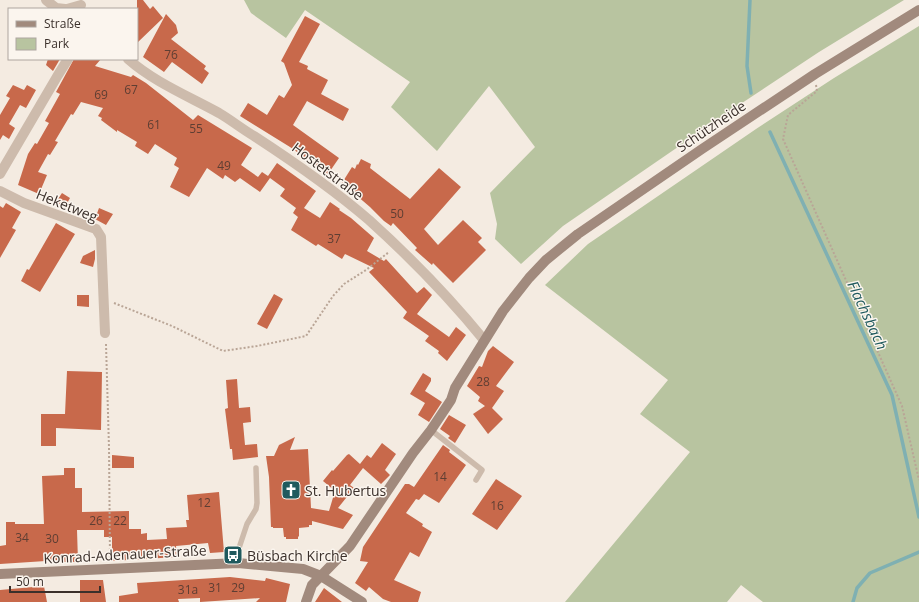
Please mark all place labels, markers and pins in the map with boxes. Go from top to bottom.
church icon: St. Hubertus [280,479,302,501]
place label: St. Hubertus [305,481,387,500]
bus stop icon: Büsbach Kirche [222,544,244,566]
place label: Büsbach Kirche [247,546,348,565]

